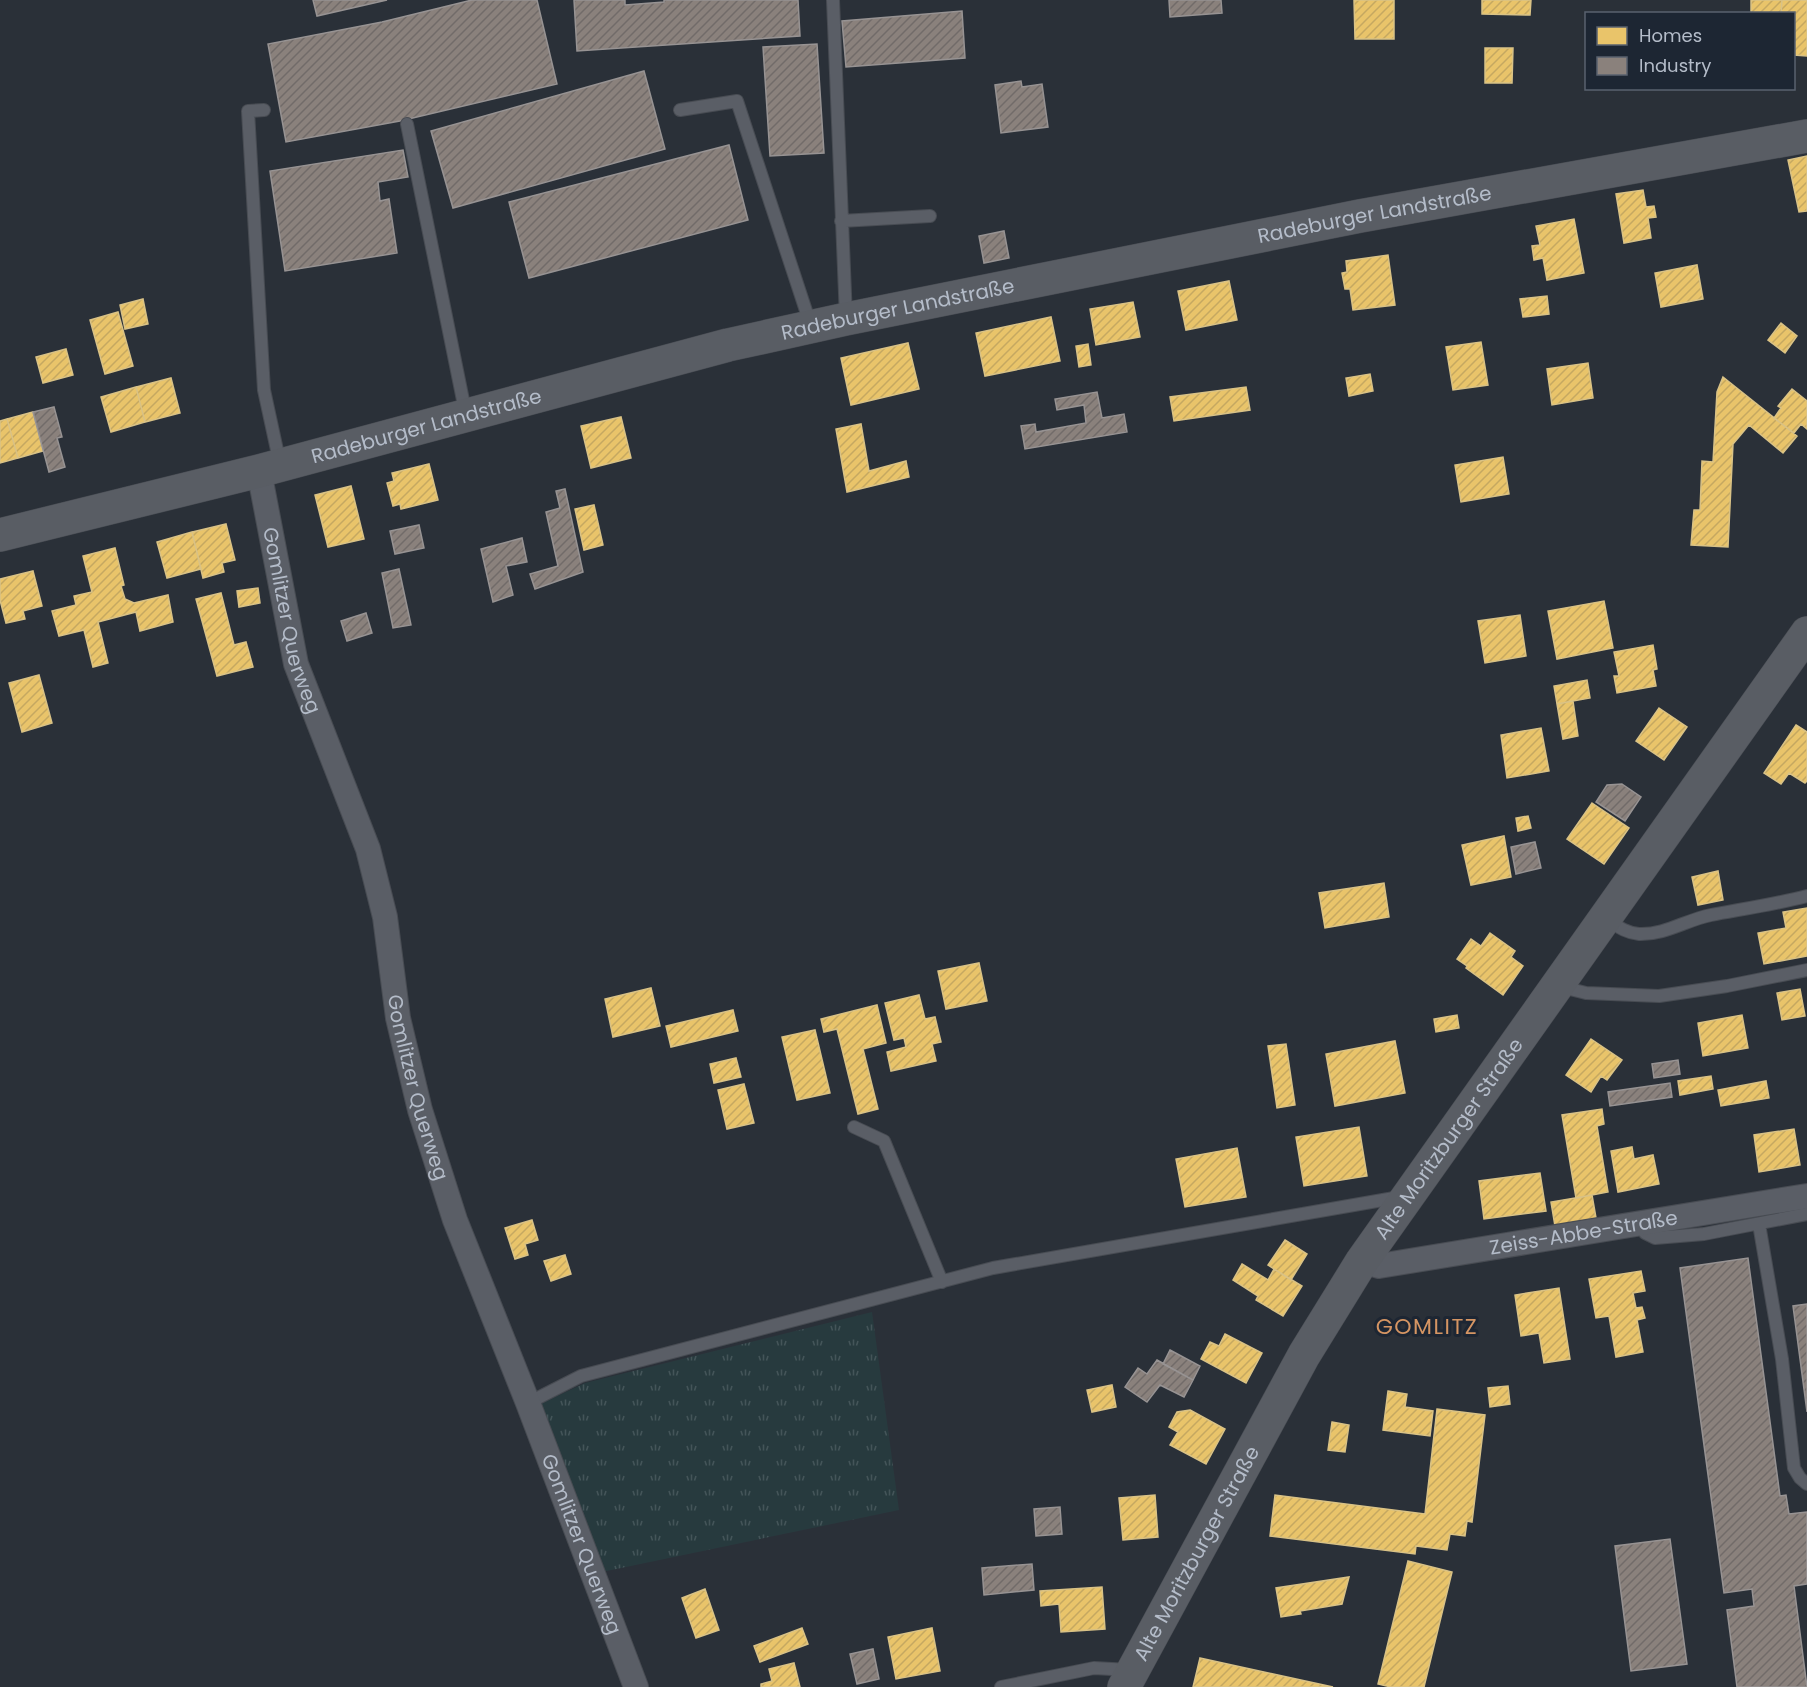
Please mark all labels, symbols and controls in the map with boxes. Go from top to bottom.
legend [1585,12,1795,90]
text: Homes [1639,23,1702,48]
text: Industry [1639,53,1711,78]
street label: Radeburger Landstraße [1255,179,1494,250]
street label: Radeburger Landstraße [779,272,1017,347]
street label: Radeburger Landstraße [308,382,545,470]
street label: Gomlitzer Querweg [256,525,328,718]
street label: Gomlitzer Querweg [381,993,455,1184]
street label: Alte Moritzburger Straße [1368,1032,1530,1245]
street label: Zeiss-Abbe-Straße [1487,1203,1680,1262]
district label: GOMLITZ [1376,1311,1478,1342]
street label: Alte Moritzburger Straße [1127,1441,1266,1666]
street label: Gomlitzer Querweg [535,1450,629,1638]

